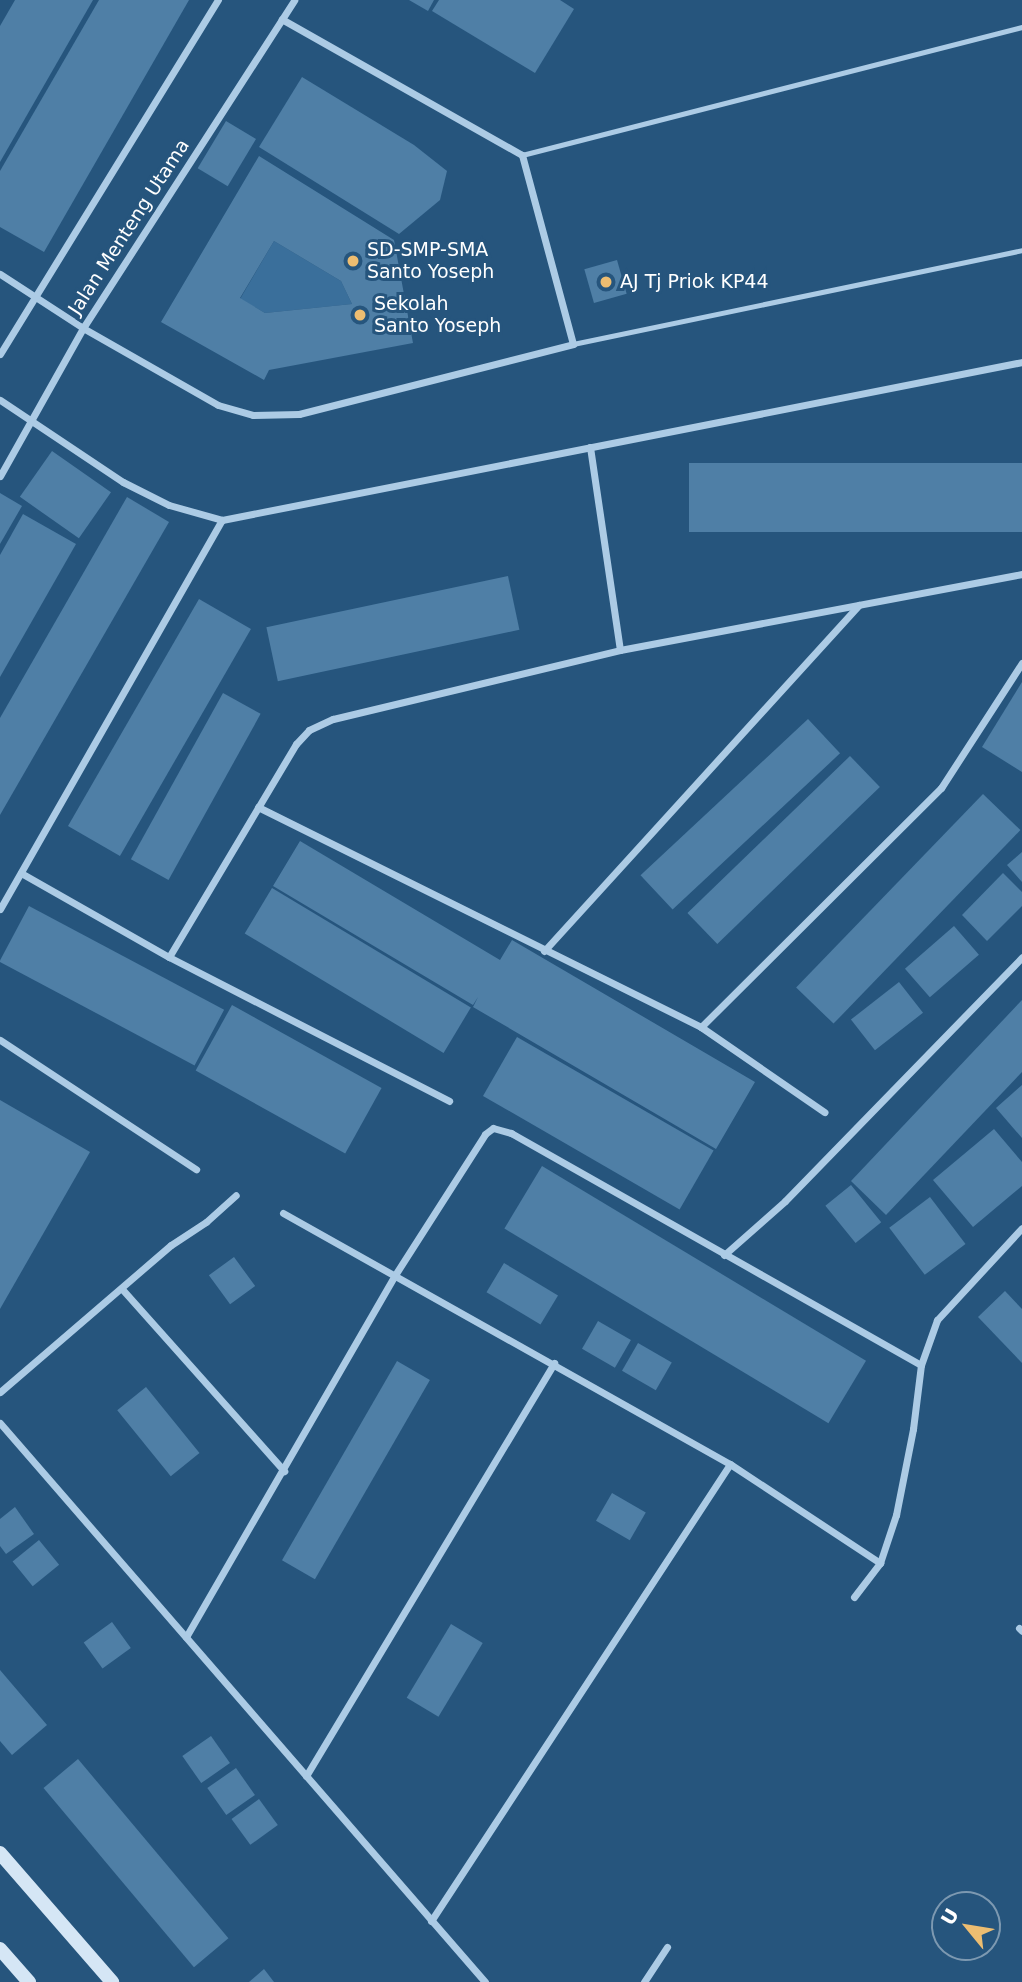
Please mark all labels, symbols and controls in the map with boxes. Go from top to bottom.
street label: Jalan Menteng Utama [64,135,194,319]
place label: SD-SMP-SMA Santo Yoseph [367,239,494,283]
marker: SD-SMP-SMA Santo Yoseph [345,253,361,269]
place label: AJ Tj Priok KP44 [620,271,769,293]
marker: AJ Tj Priok KP44 [598,274,614,290]
place label: Sekolah Santo Yoseph [374,293,501,337]
marker: Sekolah Santo Yoseph [352,307,368,323]
north arrow [931,1891,1001,1961]
text: U [936,1904,963,1929]

